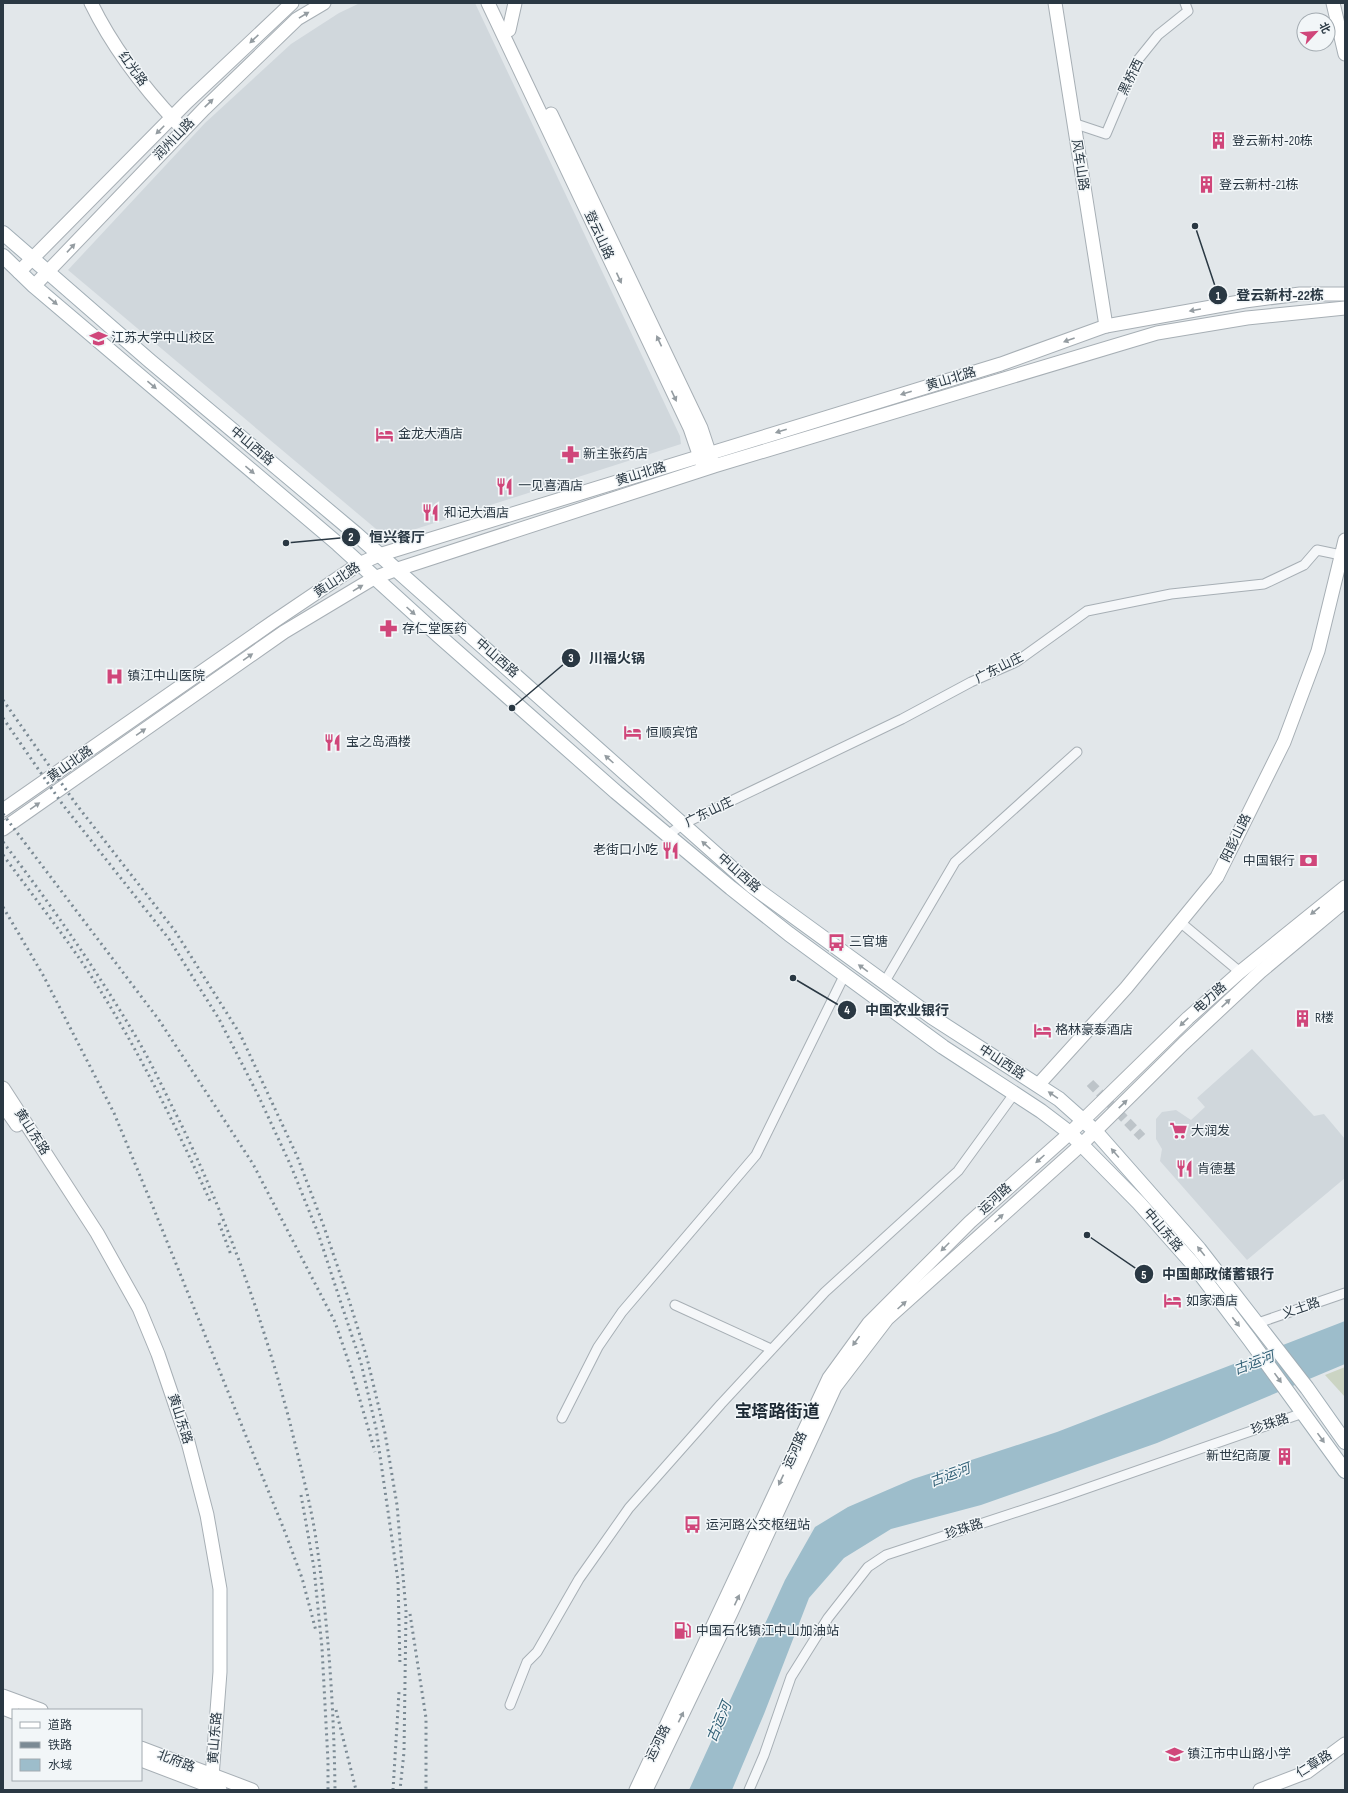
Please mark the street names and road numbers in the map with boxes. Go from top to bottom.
street label: 红光路 [115,49,151,89]
street label: 黑桥西 [1115,56,1147,98]
street label: 润州山路 [150,115,198,163]
street label: 风车山路 [1068,138,1092,192]
street label: 登云山路 [581,208,617,262]
street label: 黄山北路 [924,364,978,394]
street label: 中山西路 [227,423,277,469]
street label: 黄山北路 [614,459,668,489]
street label: 黄山北路 [311,559,363,601]
street label: 中山西路 [472,635,522,681]
street label: 广东山庄 [972,649,1026,687]
street label: 黄山北路 [44,743,96,785]
street label: 广东山庄 [682,793,736,831]
street label: 阳彭山路 [1217,811,1255,865]
street label: 中山西路 [714,850,764,896]
street label: 电力路 [1190,979,1230,1017]
street label: 中山西路 [976,1041,1028,1083]
street label: 黄山东路 [11,1106,53,1158]
street label: 运河路 [975,1180,1015,1218]
street label: 中山东路 [1140,1205,1186,1255]
street label: 义土路 [1280,1294,1322,1322]
street label: 黄山东路 [164,1392,196,1446]
street label: 珍珠路 [1249,1410,1291,1438]
street label: 运河路 [780,1429,810,1471]
street label: 珍珠路 [943,1515,985,1543]
street label: 黄山东路 [205,1711,225,1765]
street label: 运河路 [642,1722,674,1764]
street label: 北府路 [155,1747,197,1775]
street label: 仁章路 [1293,1747,1335,1781]

